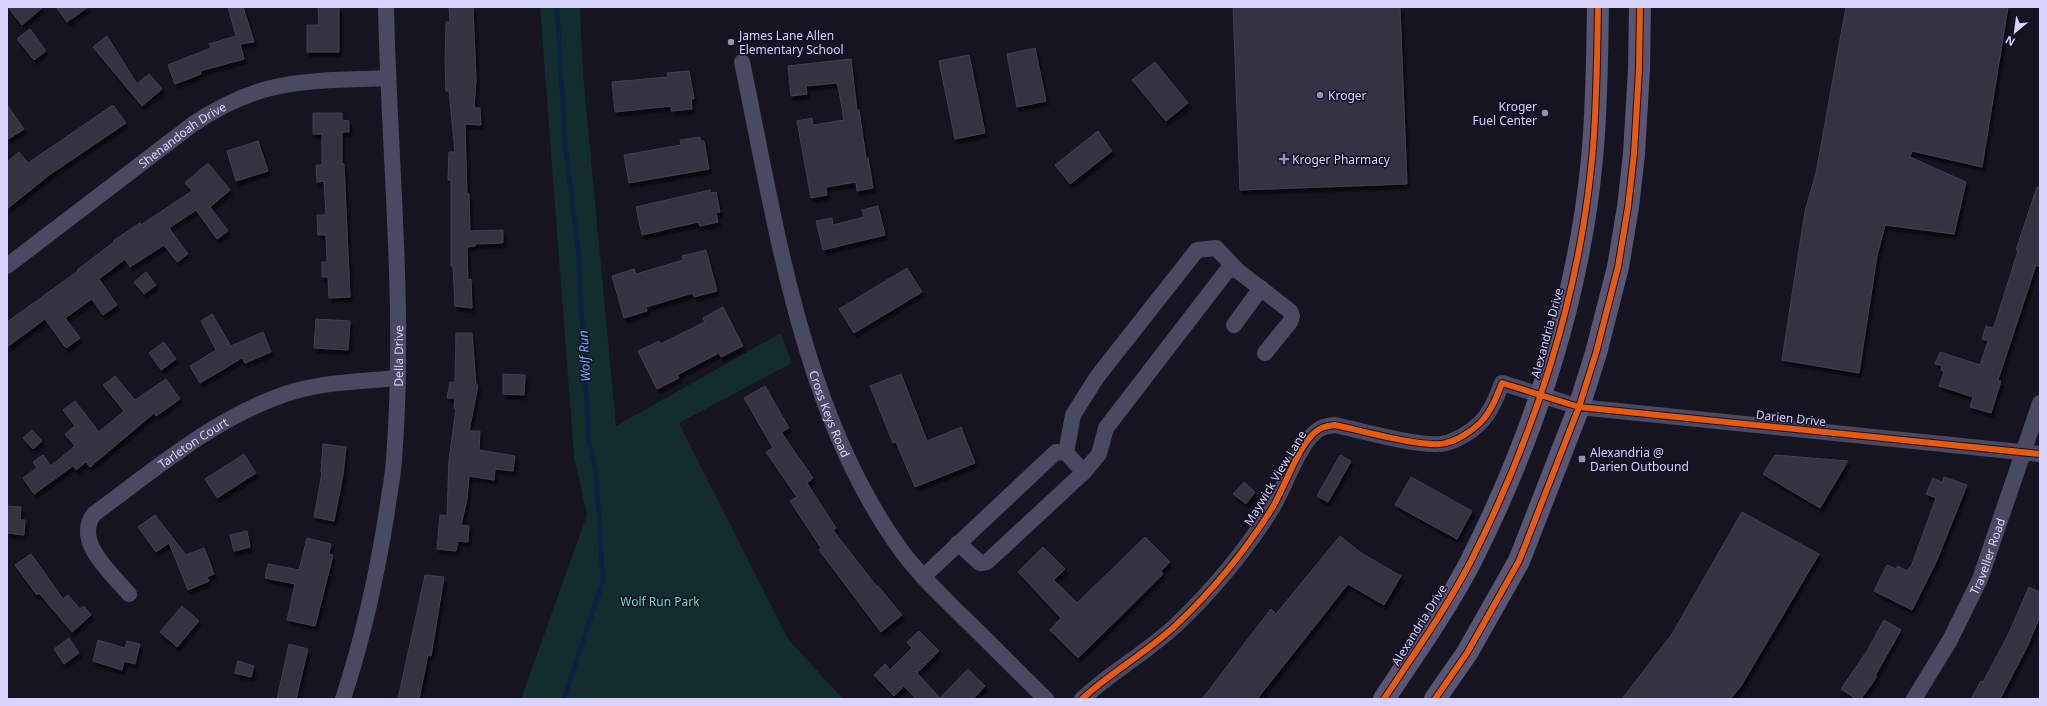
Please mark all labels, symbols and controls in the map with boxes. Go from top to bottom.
north arrow [1995,12,2035,52]
place label: James Lane Allen Elementary School [738,27,844,58]
text: N [2002,32,2017,50]
marker: James Lane Allen Elementary School [726,37,736,47]
place label: Kroger [1328,87,1367,104]
marker: Kroger [1315,90,1325,100]
street label: Shenandoah Drive [135,98,229,171]
place label: Kroger Fuel Center [1473,98,1537,129]
marker: Kroger Fuel Center [1540,108,1550,118]
place label: Kroger Pharmacy [1292,151,1391,168]
marker: Kroger Pharmacy [1279,154,1289,164]
street label: Alexandria Drive [1527,286,1567,380]
street label: Della Drive [389,325,407,387]
water label: Wolf Run [574,330,594,382]
street label: Cross Keys Road [805,368,855,460]
street label: Darien Drive [1755,406,1827,430]
street label: Tarleton Court [154,413,232,472]
street label: Maywick View Lane [1240,427,1310,529]
place label: Alexandria @ Darien Outbound [1590,444,1689,475]
marker: Alexandria @ Darien Outbound [1577,454,1587,464]
street label: Traveller Road [1965,516,2009,597]
street label: Alexandria Drive [1387,581,1451,669]
park label: Wolf Run Park [620,593,700,610]

